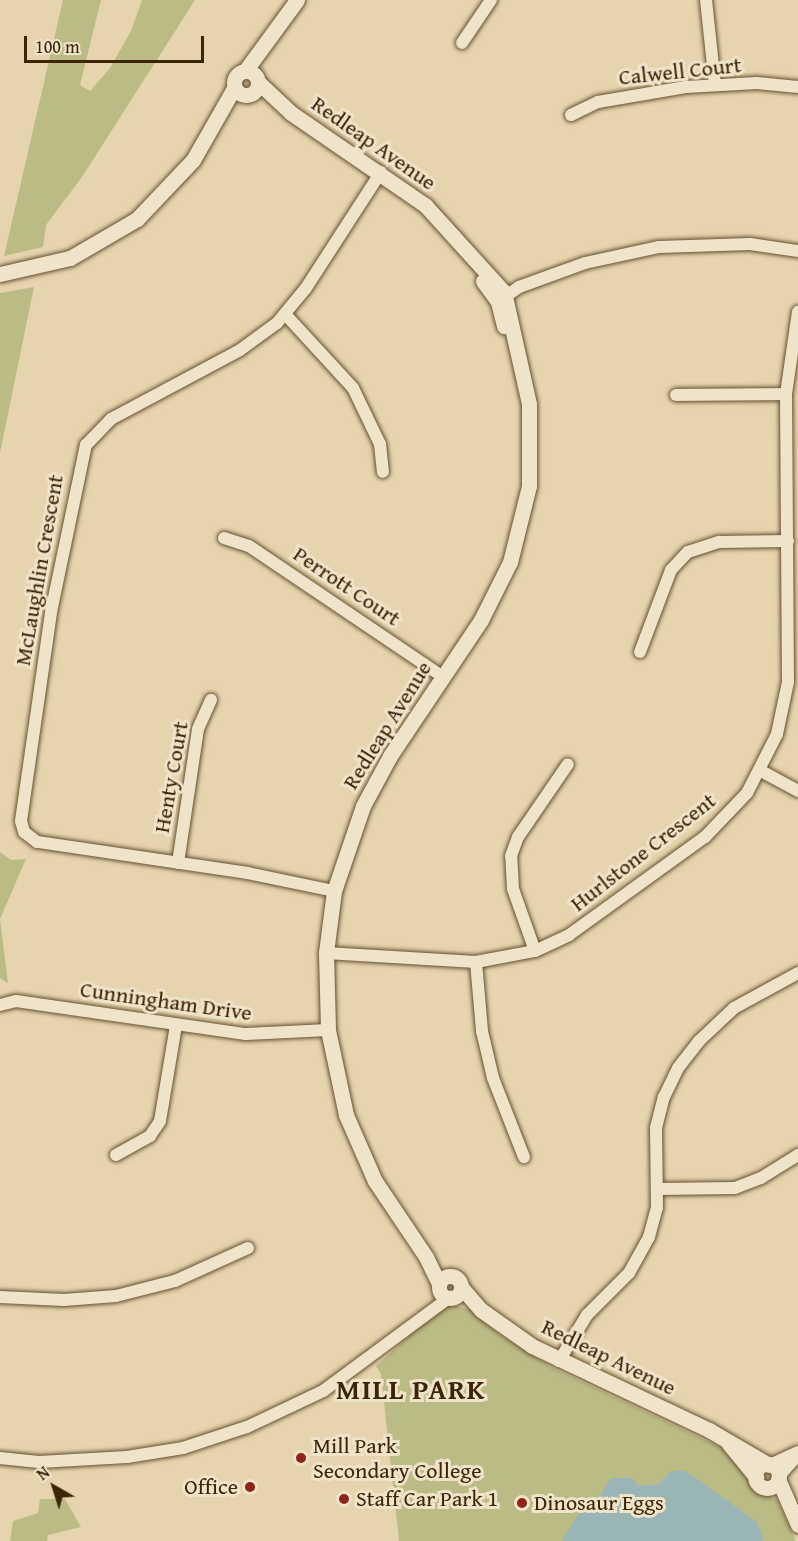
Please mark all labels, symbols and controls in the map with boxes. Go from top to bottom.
scale bar [27,24,207,62]
text: 100 m [35,33,80,60]
street label: Calwell Court [617,51,743,91]
street label: Redleap Avenue [307,90,441,196]
street label: McLaughlin Crescent [9,472,69,668]
street label: Perrott Court [288,541,406,631]
street label: Redleap Avenue [337,656,437,794]
street label: Henty Court [148,719,194,835]
street label: Hurlstone Crescent [565,787,721,917]
street label: Cunningham Drive [79,976,253,1026]
street label: Redleap Avenue [538,1313,680,1401]
district label: MILL PARK [336,1372,486,1406]
place label: Mill Park Secondary College [313,1432,482,1484]
marker: Mill Park Secondary College [294,1451,308,1465]
north arrow [24,1457,84,1517]
text: N [31,1460,54,1486]
place label: Office [184,1474,238,1500]
marker: Office [243,1480,257,1494]
place label: Staff Car Park 1 [356,1486,498,1512]
place label: Dinosaur Eggs [534,1490,664,1516]
marker: Staff Car Park 1 [337,1492,351,1506]
marker: Dinosaur Eggs [515,1496,529,1510]

